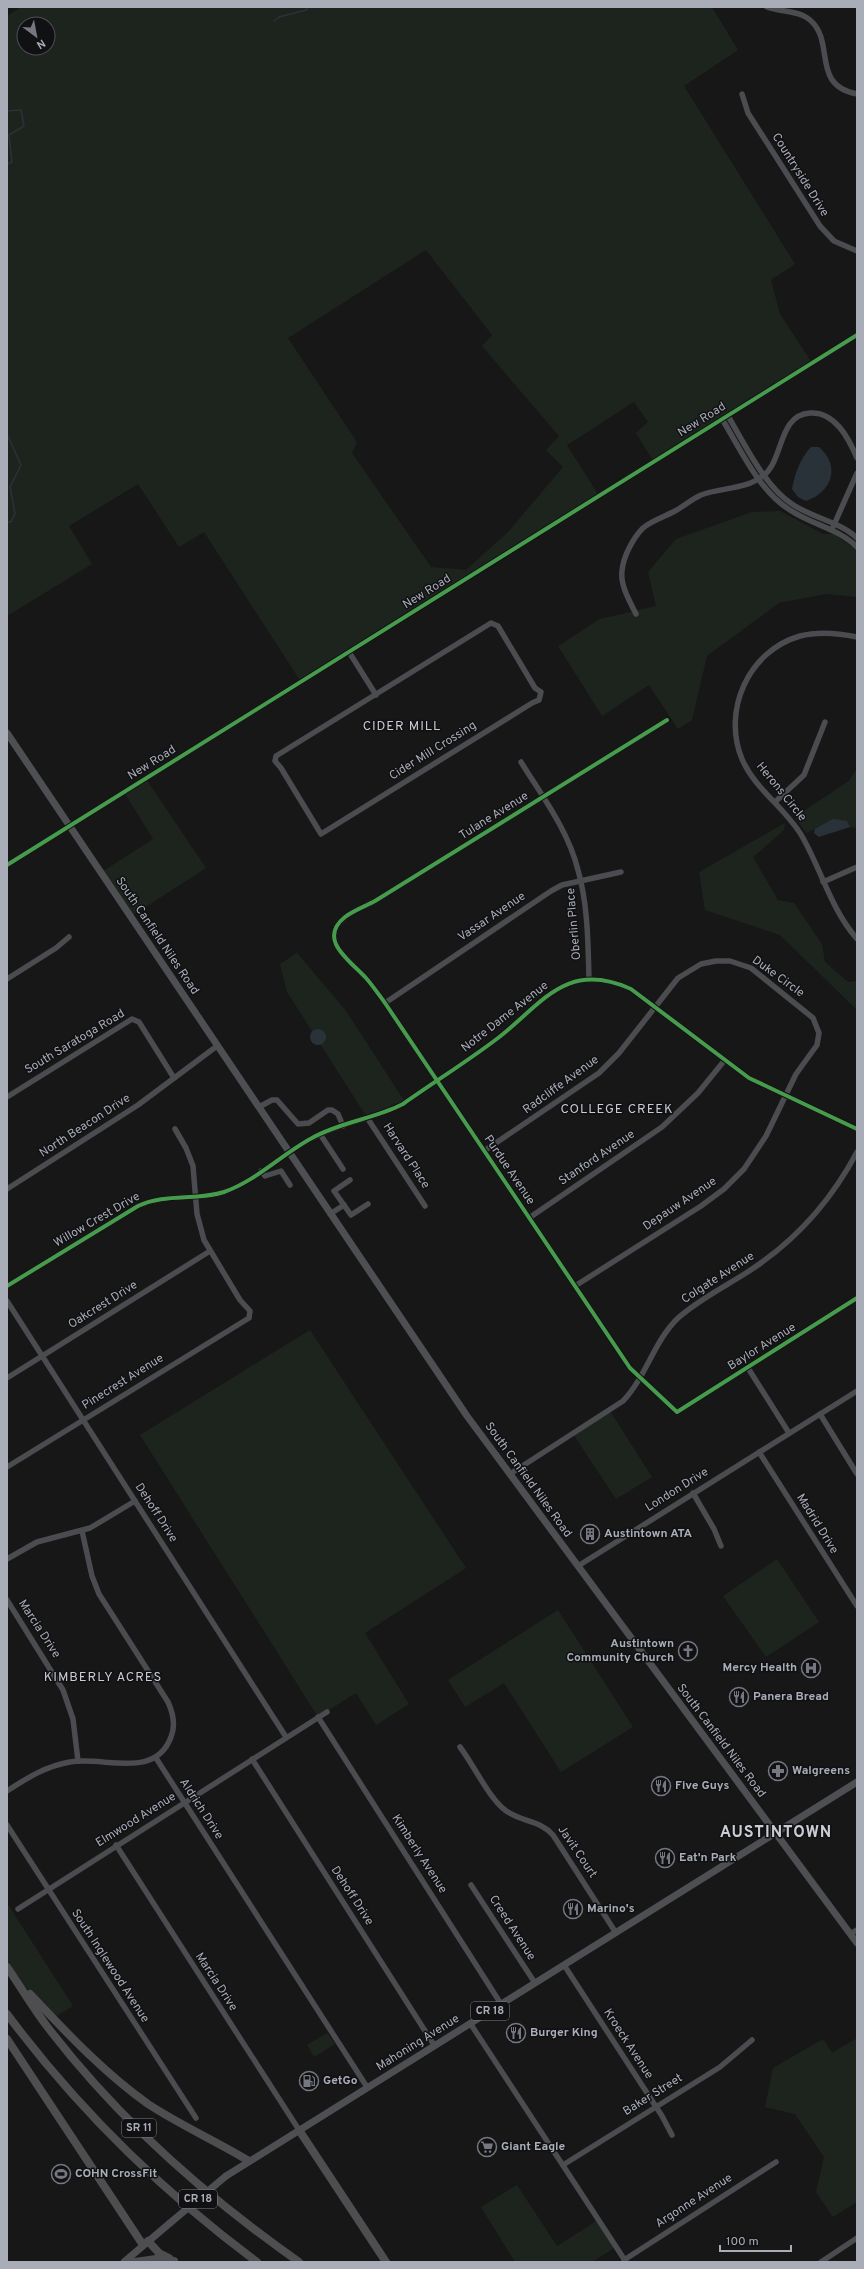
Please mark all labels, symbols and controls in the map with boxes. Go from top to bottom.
north arrow [16,16,56,56]
text: N [34,36,48,52]
street label: Countryside Drive [768,130,832,220]
street label: New Road [675,399,729,441]
street label: New Road [400,571,454,613]
street label: Cider Mill Crossing [386,718,480,784]
district label: CIDER MILL [363,719,441,735]
street label: New Road [125,742,179,784]
street label: Herons Circle [752,759,810,825]
street label: Tulane Avenue [456,788,532,844]
street label: South Canfield Niles Road [112,874,202,998]
street label: Oberlin Place [563,887,585,961]
street label: Vassar Avenue [455,889,529,945]
street label: Duke Circle [749,953,807,1001]
street label: Notre Dame Avenue [458,978,552,1056]
street label: South Saratoga Road [22,1006,128,1078]
street label: Radcliffe Avenue [520,1052,602,1118]
street label: North Beacon Drive [36,1091,134,1161]
district label: COLLEGE CREEK [560,1102,674,1118]
street label: Harvard Place [379,1120,433,1192]
street label: Stanford Avenue [556,1127,638,1189]
street label: Purdue Avenue [480,1132,538,1208]
street label: Depauw Avenue [640,1173,720,1235]
street label: Willow Crest Drive [51,1189,143,1251]
street label: Colgate Avenue [678,1248,758,1308]
street label: Oakcrest Drive [65,1277,141,1333]
street label: Baylor Avenue [725,1320,799,1374]
street label: Pinecrest Avenue [79,1350,167,1414]
street label: South Canfield Niles Road [481,1419,575,1541]
street label: London Drive [642,1464,712,1516]
street label: Dehoff Drive [131,1480,181,1546]
street label: Madrid Drive [792,1491,842,1557]
building icon: Austintown ATA [579,1523,601,1545]
place label: Austintown ATA [604,1526,692,1542]
street label: Marcia Drive [14,1597,64,1661]
place label: Austintown Community Church [566,1636,674,1666]
church icon: Austintown Community Church [677,1640,699,1662]
hospital icon: Mercy Health [800,1657,822,1679]
place label: Mercy Health [723,1660,797,1676]
district label: KIMBERLY ACRES [44,1670,162,1686]
street label: South Canfield Niles Road [673,1681,769,1801]
restaurant icon: Panera Bread [728,1686,750,1708]
place label: Panera Bread [753,1689,829,1705]
pharmacy icon: Walgreens [767,1760,789,1782]
place label: Walgreens [792,1763,850,1779]
street label: Aldrich Drive [175,1775,227,1843]
restaurant icon: Five Guys [650,1775,672,1797]
place label: Five Guys [675,1778,729,1794]
street label: Elmwood Avenue [93,1789,179,1851]
street label: Kimberly Avenue [387,1811,451,1897]
street label: Javit Court [554,1823,600,1881]
district label: AUSTINTOWN [720,1823,832,1843]
restaurant icon: Eat'n Park [654,1847,676,1869]
place label: Eat'n Park [679,1850,737,1866]
street label: Dehoff Drive [327,1863,377,1929]
street label: Creed Avenue [485,1892,539,1964]
restaurant icon: Marino's [562,1898,584,1920]
place label: Marino's [587,1901,635,1917]
street label: South Inglewood Avenue [67,1906,153,2026]
street label: Marcia Drive [191,1950,241,2014]
road number: CR 18 [471,2002,509,2020]
street label: Kroeck Avenue [599,2006,657,2082]
street label: Mahoning Avenue [373,2011,463,2075]
restaurant icon: Burger King [505,2022,527,2044]
place label: Burger King [530,2025,598,2041]
fuel station icon: GetGo [298,2070,320,2092]
street label: Baker Street [620,2070,686,2120]
place label: GetGo [323,2073,358,2089]
road number: SR 11 [122,2119,156,2137]
supermarket icon: Giant Eagle [476,2136,498,2158]
place label: Giant Eagle [501,2139,566,2155]
sports icon: COHN CrossFit [50,2163,72,2185]
place label: COHN CrossFit [75,2166,157,2182]
street label: Argonne Avenue [652,2170,736,2232]
road number: CR 18 [179,2190,217,2208]
scale bar [720,2227,791,2253]
text: 100 m [726,2234,759,2250]

